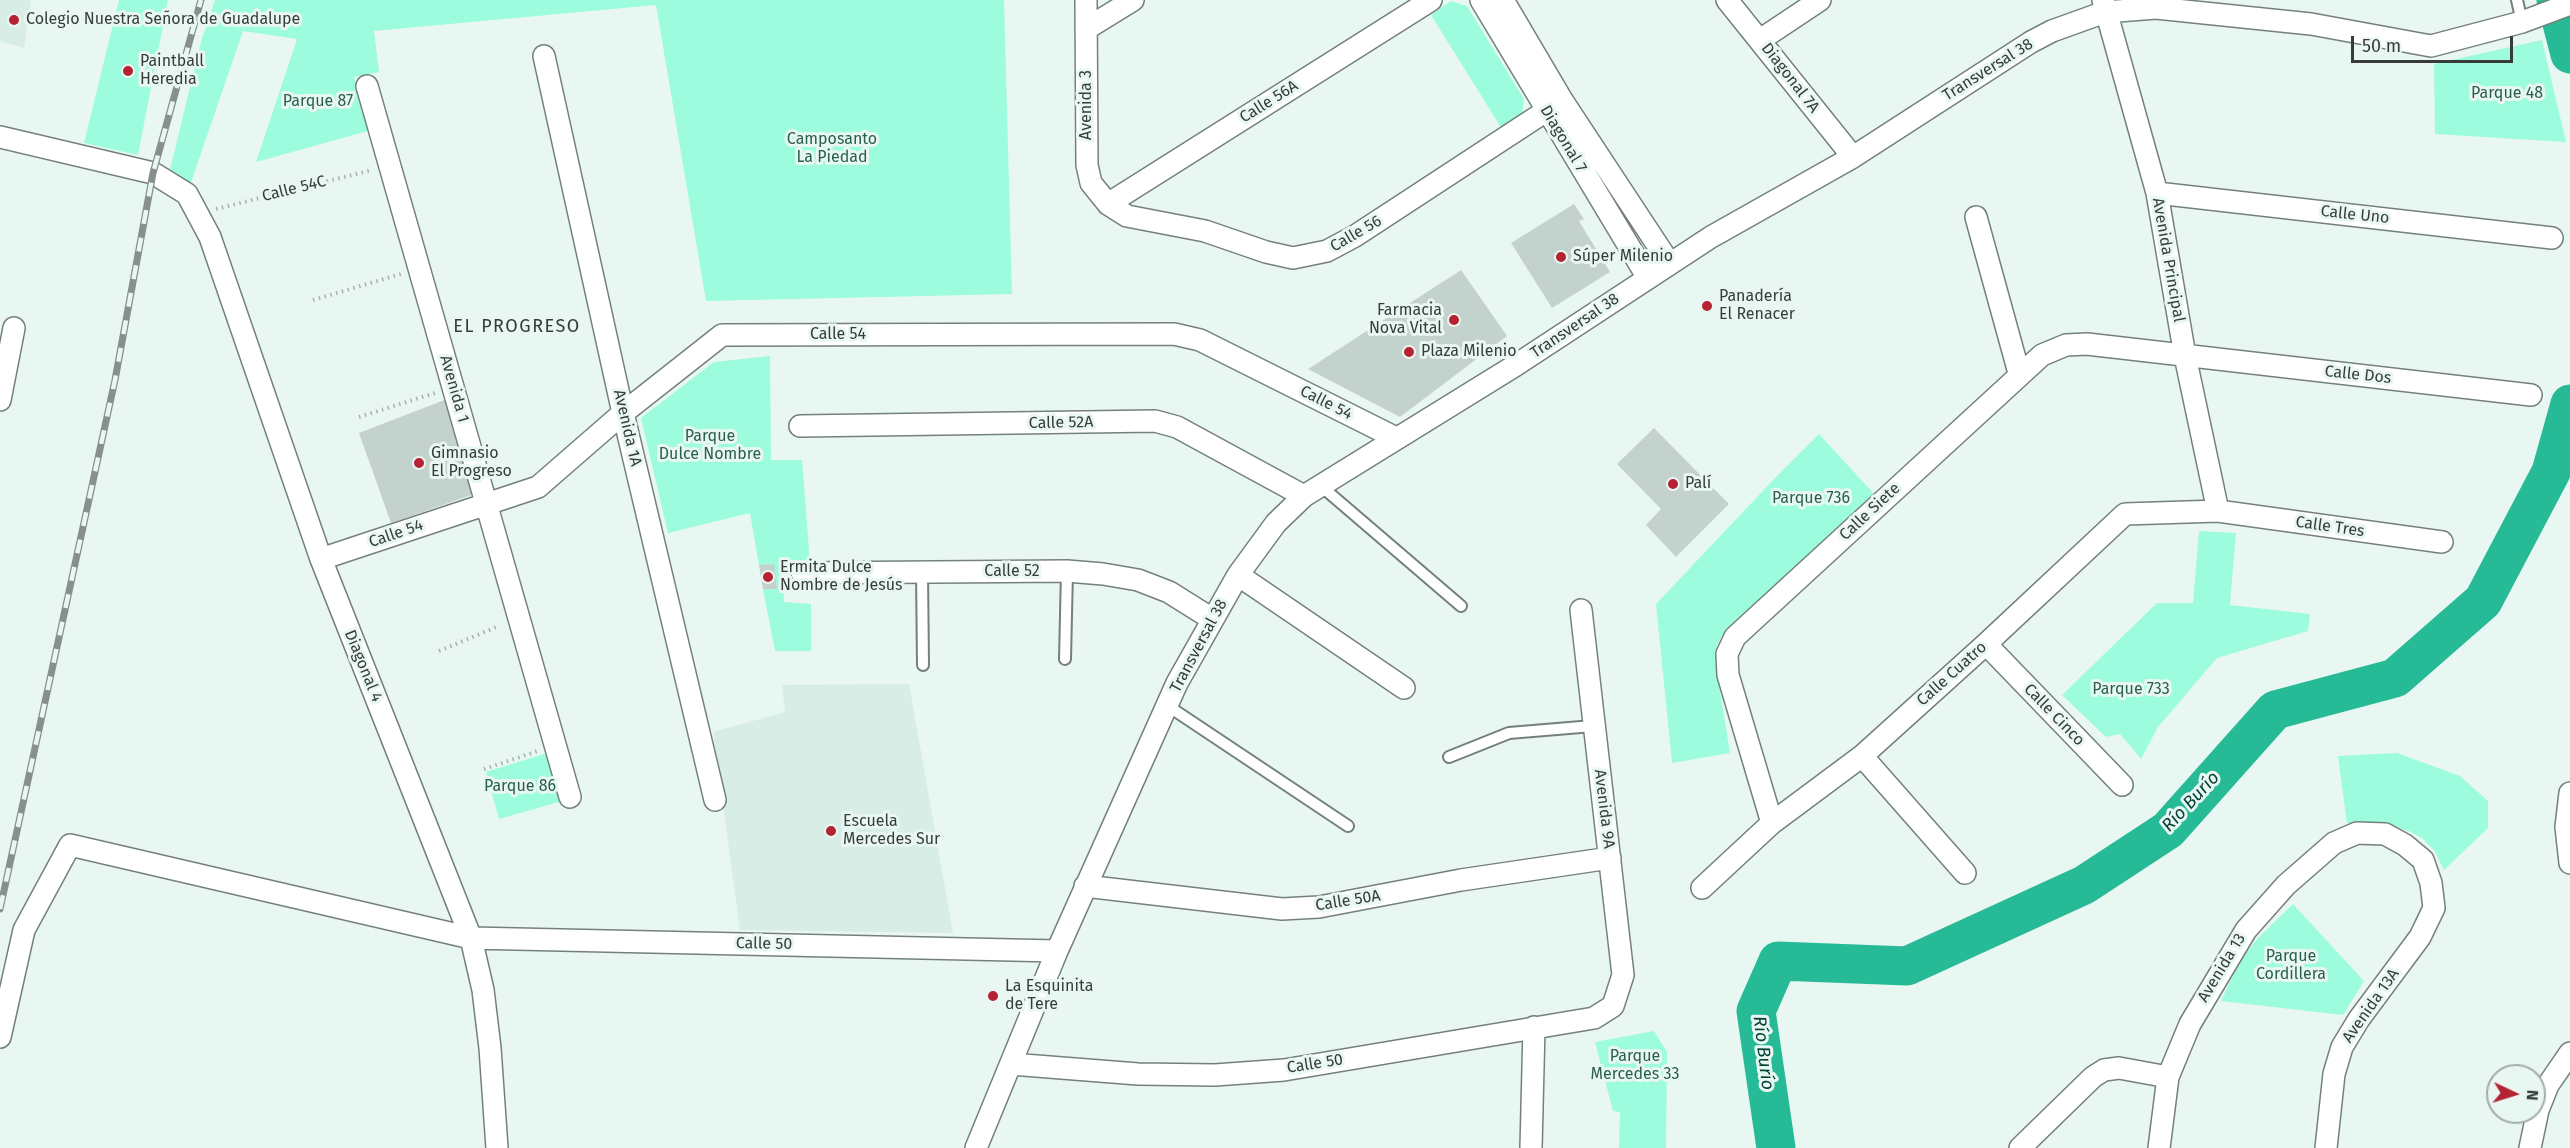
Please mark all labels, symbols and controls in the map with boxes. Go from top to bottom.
place label: Colegio Nuestra Señora de Guadalupe [26,10,300,30]
marker: Colegio Nuestra Señora de Guadalupe [7,13,21,27]
scale bar [2354,24,2516,62]
street label: Transversal 38 [1939,35,2037,105]
text: 50 m [2362,35,2401,57]
street label: Diagonal 7A [1757,39,1823,117]
place label: Paintball Heredia [140,52,204,90]
marker: Paintball Heredia [121,64,135,78]
street label: Avenida 3 [1077,70,1097,140]
street label: Calle 56A [1236,77,1302,127]
park label: Parque 48 [2471,84,2543,104]
park label: Parque 87 [283,92,353,112]
street label: Diagonal 7 [1536,102,1590,176]
park label: Camposanto La Piedad [787,130,877,168]
street label: Calle 54C [260,172,328,206]
street label: Avenida Principal [2148,196,2188,324]
street label: Calle Uno [2320,202,2390,228]
street label: Calle 56 [1327,212,1385,256]
place label: Súper Milenio [1573,247,1673,267]
marker: Súper Milenio [1554,250,1568,264]
place label: Panadería El Renacer [1719,287,1795,325]
street label: Transversal 38 [1527,289,1623,363]
marker: Panadería El Renacer [1700,299,1714,313]
place label: Farmacia Nova Vital [1369,301,1442,339]
marker: Farmacia Nova Vital [1447,313,1461,327]
district label: EL PROGRESO [453,316,581,338]
street label: Calle 54 [810,325,866,345]
place label: Plaza Milenio [1421,342,1517,362]
marker: Plaza Milenio [1402,345,1416,359]
street label: Avenida 1 [435,353,473,425]
street label: Calle Dos [2324,362,2392,388]
street label: Calle 54 [1297,382,1355,424]
street label: Avenida 1A [609,388,645,468]
street label: Calle 52A [1029,413,1093,433]
park label: Parque Dulce Nombre [659,427,761,465]
place label: Gimnasio El Progreso [431,444,512,482]
marker: Gimnasio El Progreso [412,456,426,470]
place label: Palí [1685,474,1711,494]
marker: Palí [1666,477,1680,491]
street label: Calle Siete [1836,479,1904,545]
park label: Parque 736 [1772,489,1850,509]
street label: Calle Tres [2294,513,2366,541]
street label: Calle 54 [366,516,426,552]
place label: Ermita Dulce Nombre de Jesús [780,558,903,596]
street label: Calle 52 [984,562,1040,582]
marker: Ermita Dulce Nombre de Jesús [761,570,775,584]
street label: Transversal 38 [1166,596,1232,696]
street label: Diagonal 4 [340,627,386,705]
street label: Calle Cuatro [1913,638,1991,710]
street label: Calle Cinco [2020,680,2088,750]
park label: Parque 733 [2092,680,2170,700]
water label: Río Burío [2158,767,2224,837]
street label: Avenida 9A [1590,768,1618,850]
park label: Parque 86 [484,777,556,797]
place label: Escuela Mercedes Sur [843,812,940,850]
marker: Escuela Mercedes Sur [824,824,838,838]
street label: Calle 50A [1314,886,1382,916]
street label: Avenida 13 [2194,930,2250,1006]
street label: Calle 50 [736,934,792,954]
park label: Parque Cordillera [2256,947,2326,985]
street label: Avenida 13A [2338,965,2404,1047]
place label: La Esquinita de Tere [1005,977,1093,1015]
marker: La Esquinita de Tere [986,989,1000,1003]
water label: Río Burío [1748,1015,1778,1091]
park label: Parque Mercedes 33 [1591,1047,1679,1085]
street label: Calle 50 [1286,1050,1344,1078]
north arrow [2486,1064,2546,1124]
text: N [2523,1089,2542,1101]

